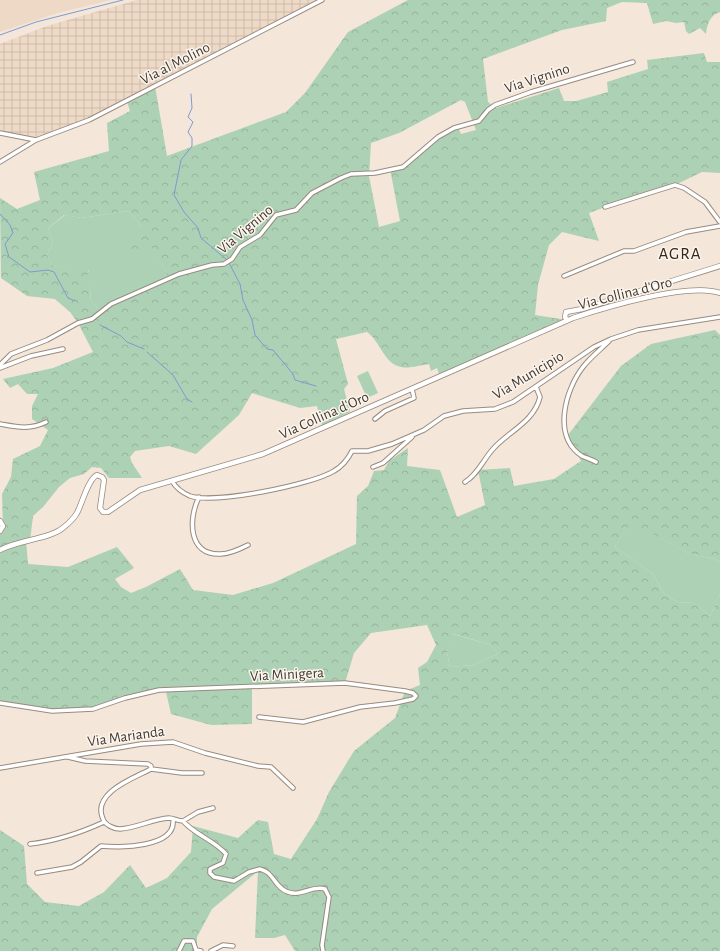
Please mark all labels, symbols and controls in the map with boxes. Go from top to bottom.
street label: Via al Molino [138,40,212,87]
street label: Via Vignino [503,61,572,96]
street label: Via Vignino [215,202,276,257]
district label: AGRA [658,245,702,262]
street label: Via Collina d'Oro [577,275,674,312]
street label: Via Municipio [490,348,566,402]
street label: Via Collina d'Oro [277,389,371,442]
street label: Via Minigera [250,665,325,684]
street label: Via Marianda [87,724,166,749]

